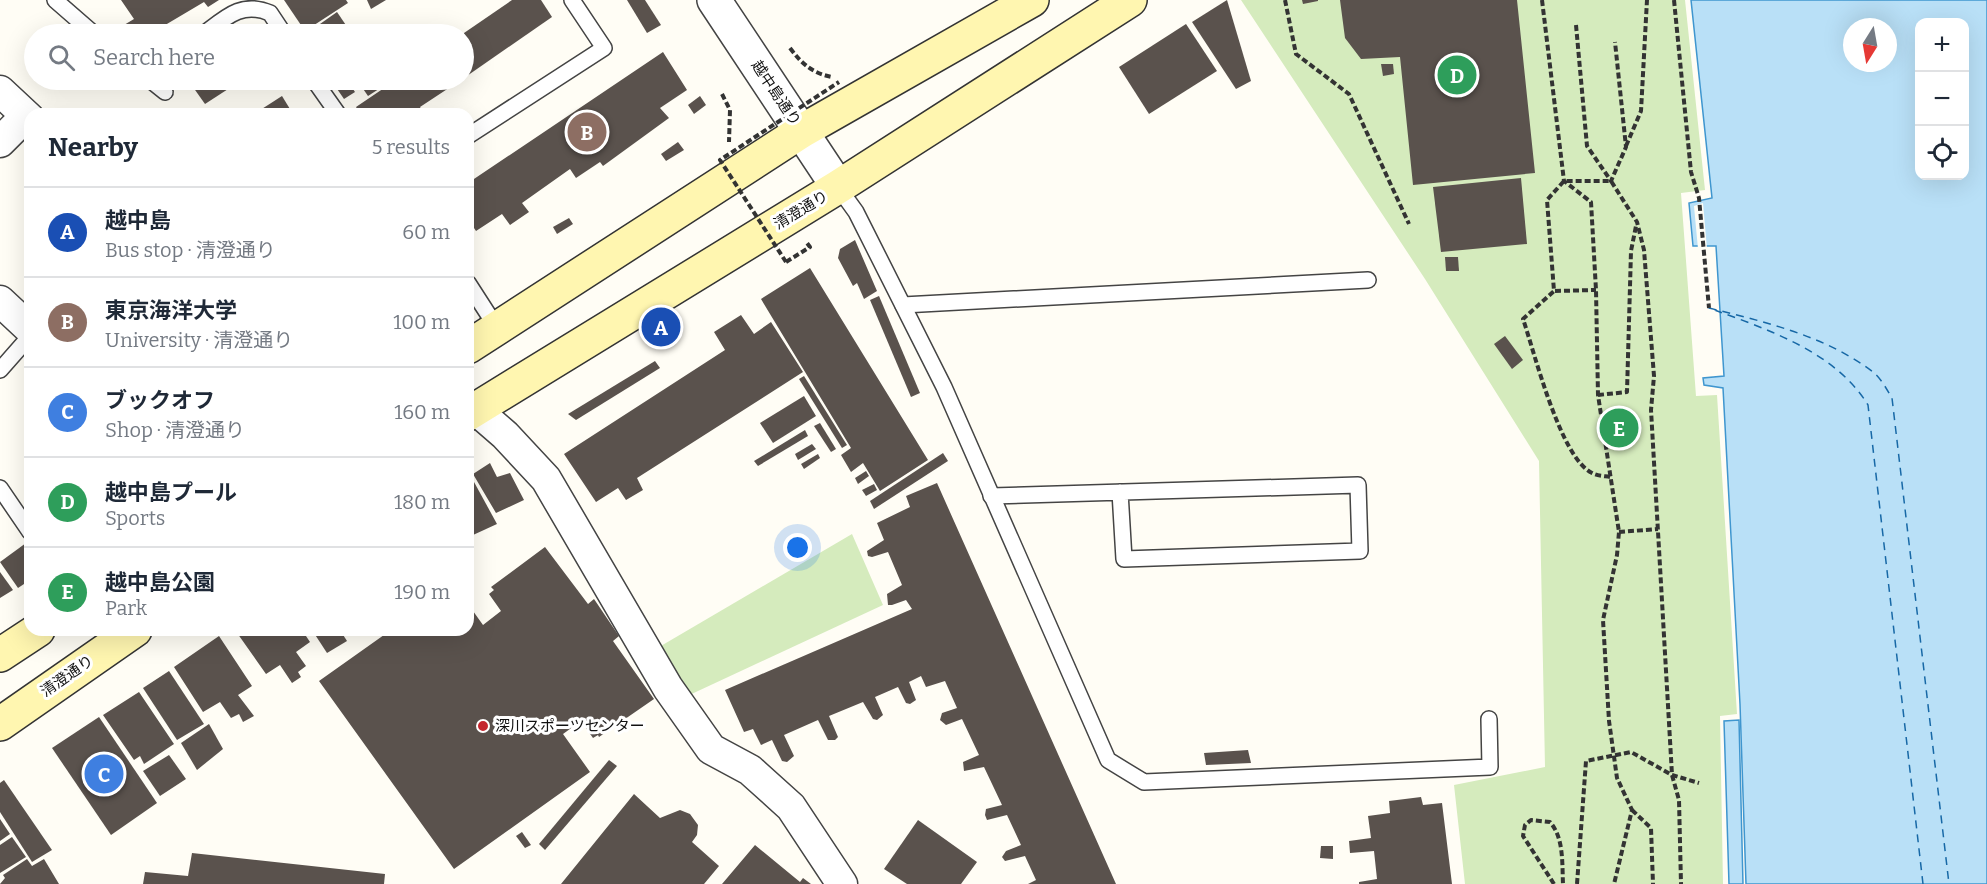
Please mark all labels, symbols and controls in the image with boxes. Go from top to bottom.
north arrow [1843,18,1897,72]
map controls [1915,18,1969,180]
button: + [1915,18,1969,72]
search box [24,24,474,90]
icon: search [45,41,78,74]
text: Search here [93,44,215,71]
pin: D [1438,52,1476,98]
street label: 越中島通り [747,56,804,129]
button: − [1915,72,1969,126]
pin: B [568,110,606,154]
button: locate [1915,126,1969,180]
text: Nearby [48,132,138,163]
text: 5 results [372,135,450,159]
street label: 清澄通り [771,187,831,233]
text: 越中島 [105,207,171,234]
text: A [60,220,75,244]
text: 60 m [402,220,450,244]
text: Bus stop · 清澄通り [105,238,276,262]
text: 東京海洋大学 [105,297,237,324]
pin: A [642,304,680,350]
text: B [61,310,74,334]
text: 100 m [393,310,450,334]
text: University · 清澄通り [105,328,293,352]
text: ブックオフ [105,387,215,414]
text: C [61,400,74,424]
text: 160 m [394,400,450,424]
pin: E [1600,406,1638,450]
text: Shop · 清澄通り [105,418,245,442]
text: 越中島プール [105,479,237,506]
text: D [60,490,75,514]
text: 180 m [394,490,450,514]
text: Sports [105,506,165,530]
your location [783,533,812,562]
text: 越中島公園 [105,569,215,596]
text: E [61,580,74,604]
text: 190 m [394,580,450,604]
text: Park [105,596,147,620]
street label: 清澄通り [37,651,97,701]
place label: 深川スポーツセンター [495,717,645,735]
marker: 深川スポーツセンター [476,719,490,733]
pin: C [84,752,124,796]

